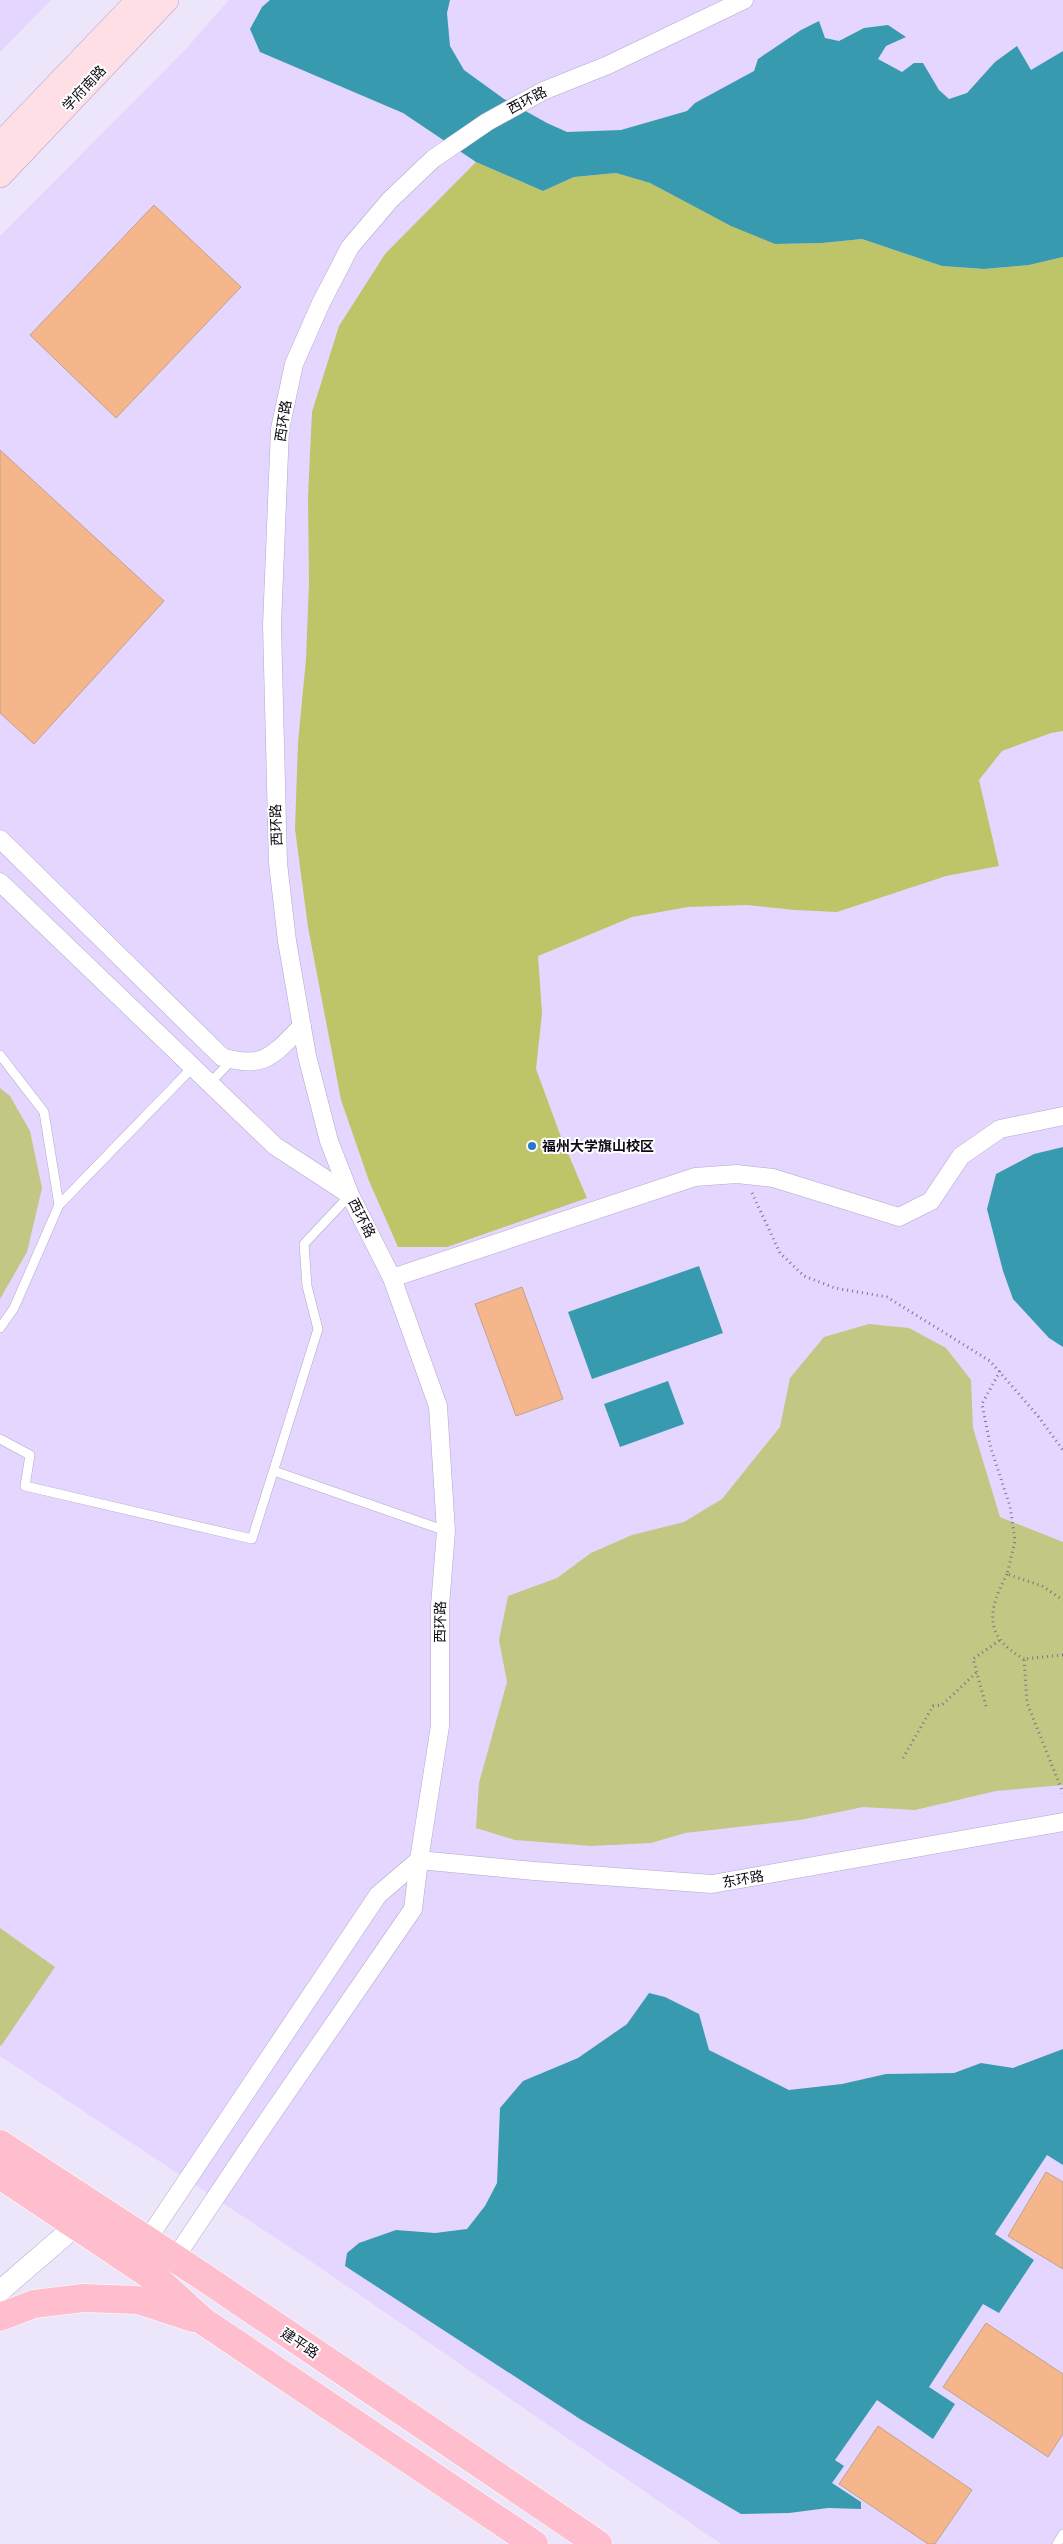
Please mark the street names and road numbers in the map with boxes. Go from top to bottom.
street label: 学府南路 [58,61,110,115]
street label: 西环路 [504,82,550,118]
street label: 西环路 [271,399,295,443]
street label: 西环路 [266,804,286,846]
street label: 西环路 [344,1195,380,1241]
street label: 西环路 [431,1601,449,1643]
street label: 东环路 [721,1866,765,1892]
street label: 建平路 [278,2324,322,2362]

